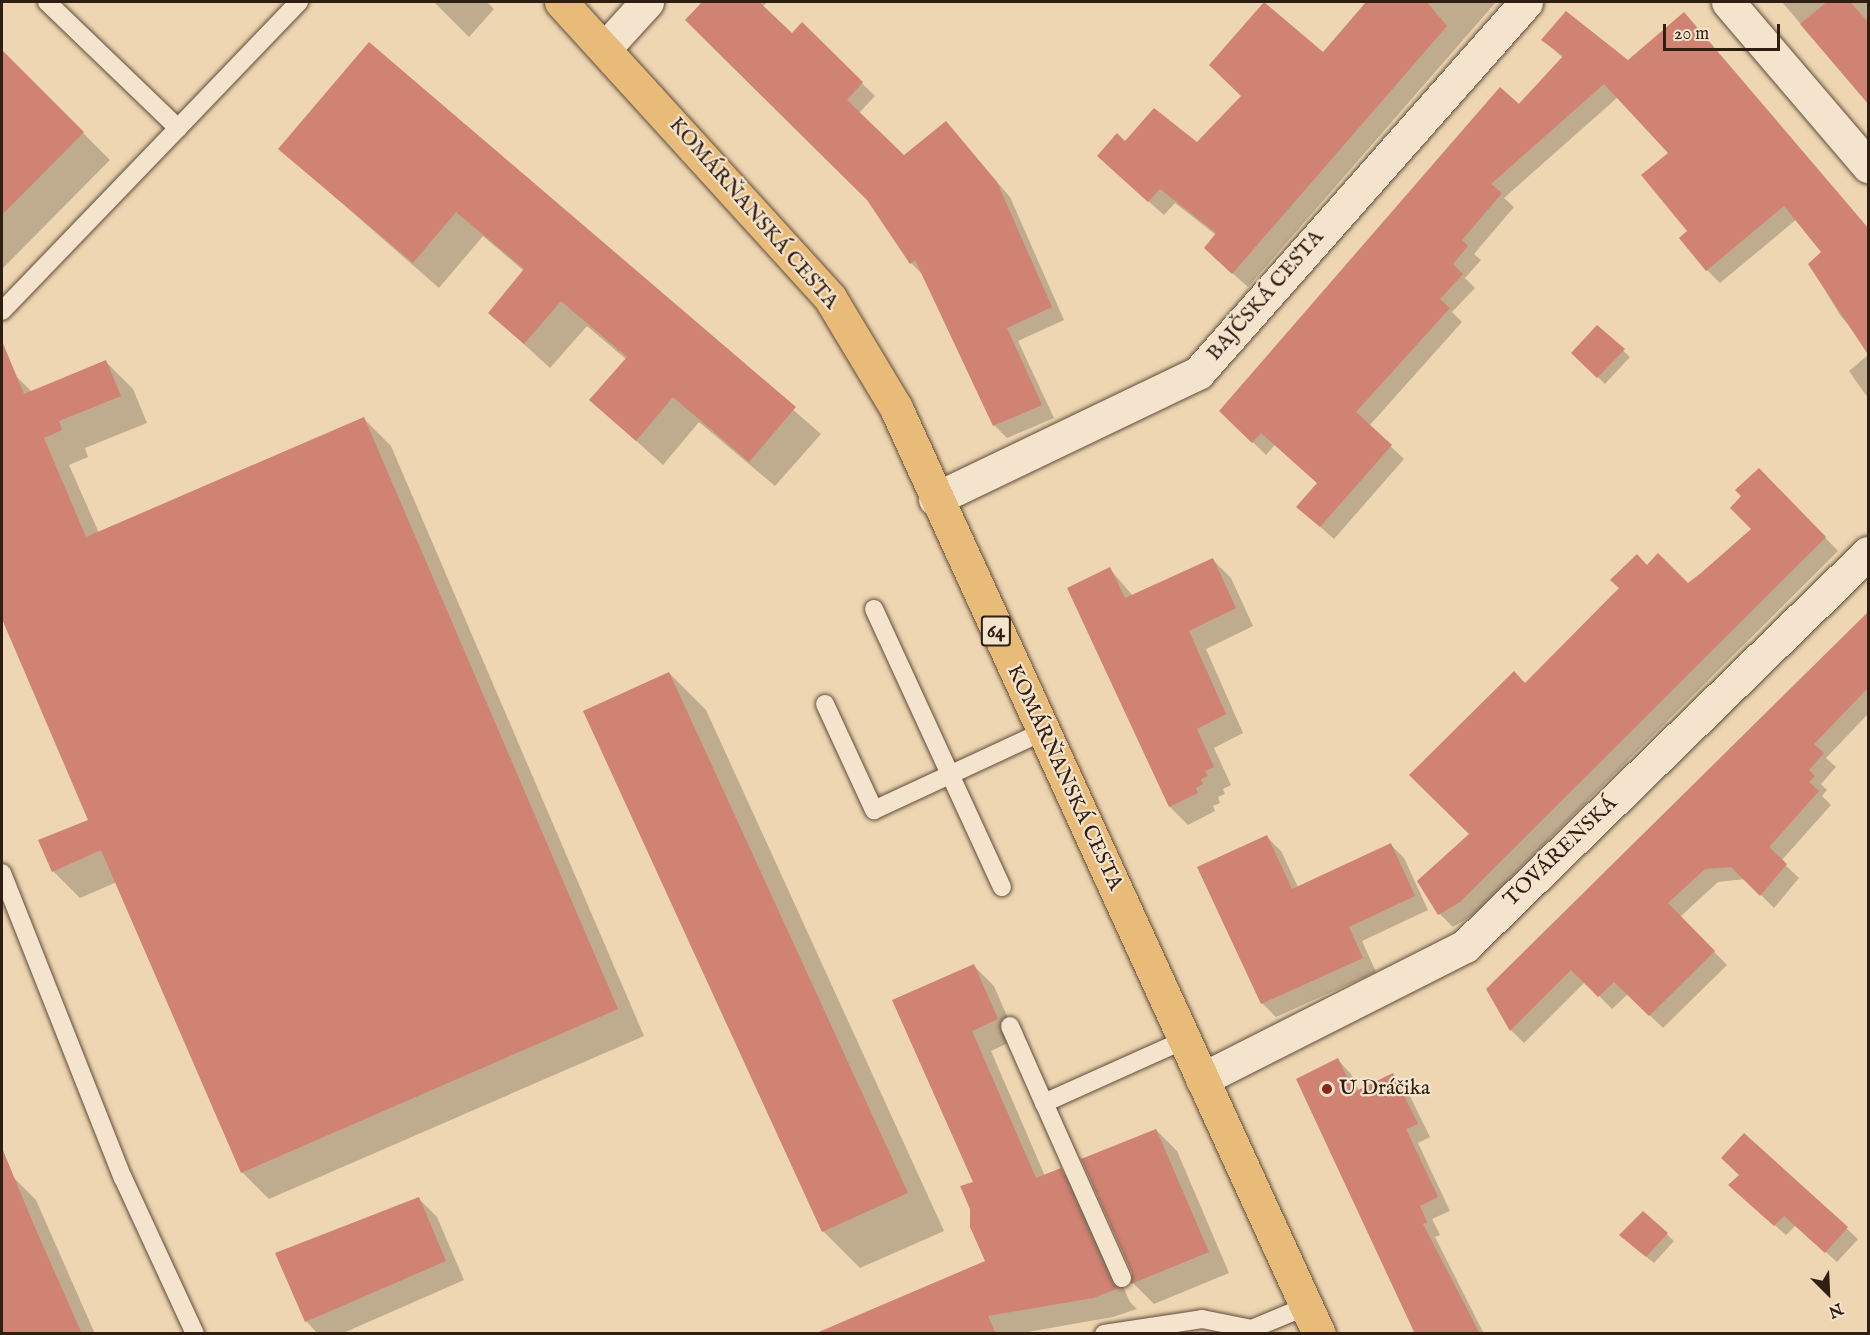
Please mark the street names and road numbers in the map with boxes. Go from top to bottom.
street label: KOMÁRŇANSKÁ CESTA [663,113,843,315]
street label: BAJČSKÁ CESTA [1202,225,1330,367]
road number: 64 [980,614,1012,648]
street label: KOMÁRŇANSKÁ CESTA [1001,661,1127,895]
street label: TOVÁRENSKÁ [1499,792,1623,912]

